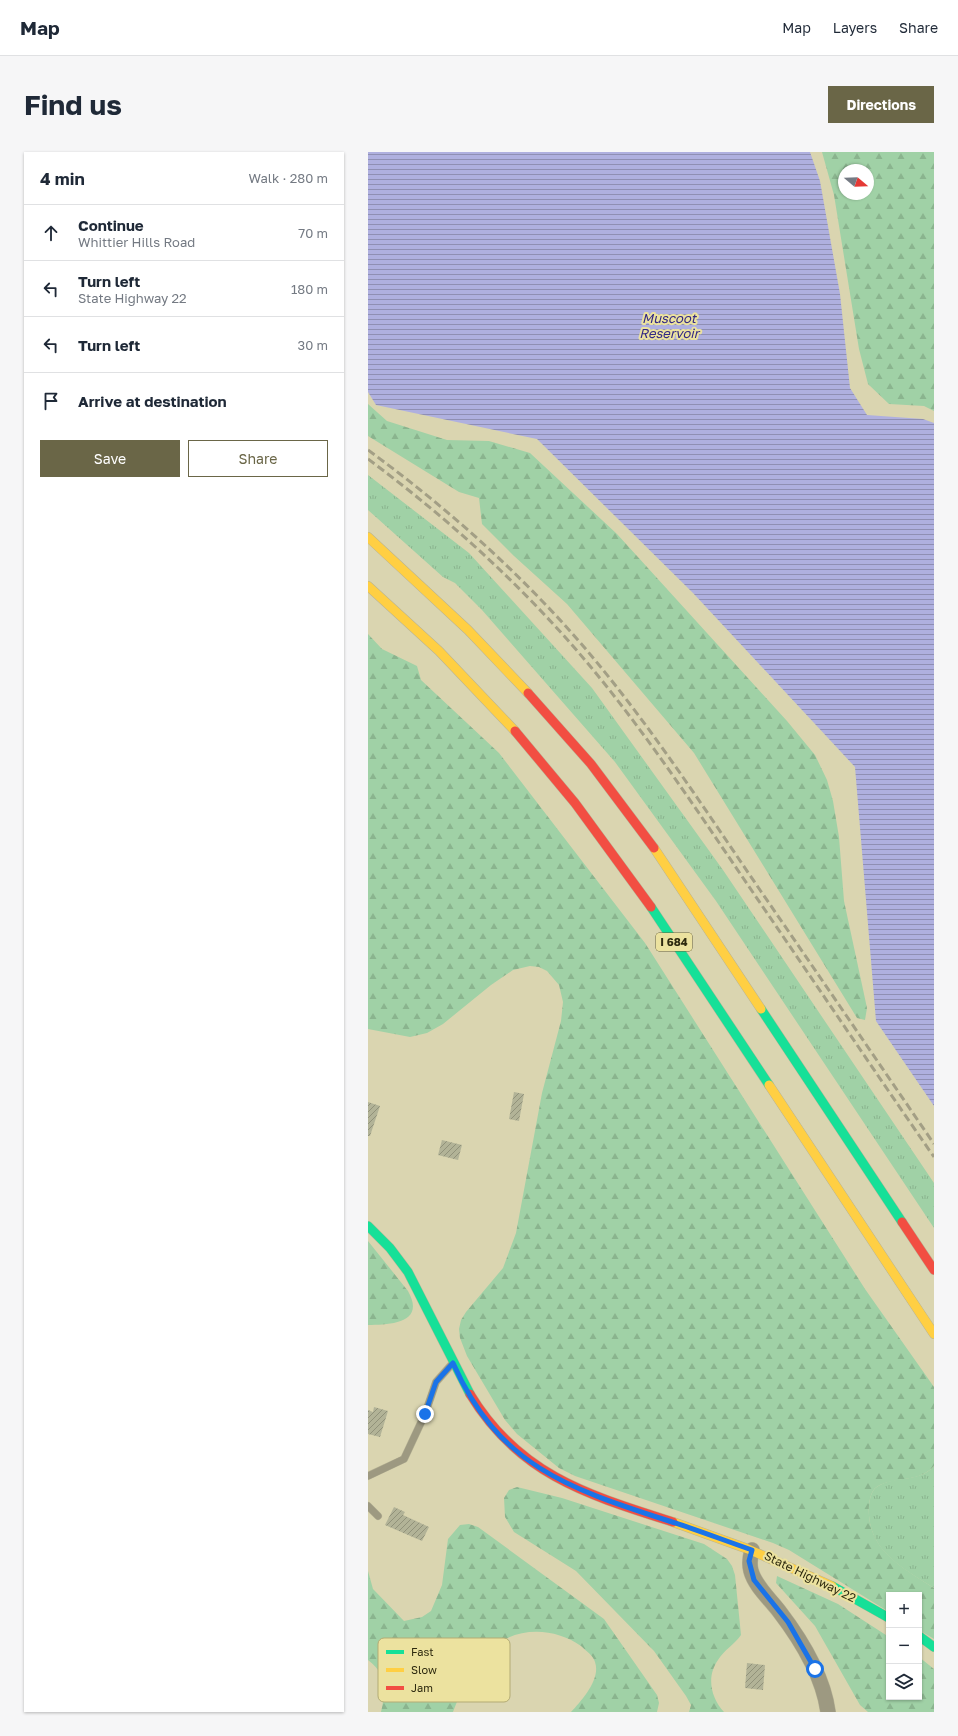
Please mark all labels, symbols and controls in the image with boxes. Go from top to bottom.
text: Map [20,16,60,39]
text: Map [782,19,811,36]
text: Layers [833,19,877,36]
text: Share [899,19,938,36]
button: Directions [828,86,934,123]
text: Find us [24,88,122,121]
north arrow [838,164,874,200]
text: 4 min [40,168,85,189]
text: Walk · 280 m [249,170,328,186]
text: Continue [78,216,144,234]
icon: ahead [40,222,62,244]
text: 70 m [298,225,328,241]
text: Whittier Hills Road [78,234,195,250]
text: Turn left [78,272,140,290]
icon: left [40,278,62,300]
text: 180 m [291,281,328,297]
text: State Highway 22 [78,290,187,306]
water label: Muscoot Reservoir [639,310,701,341]
icon: left [40,334,62,356]
text: Turn left [78,336,140,354]
text: 30 m [298,337,328,353]
icon: arrive [40,390,62,412]
text: Arrive at destination [78,392,227,410]
button: Save [40,440,180,477]
button: Share [188,440,328,477]
road number: I 684 [656,933,692,951]
route end [416,1405,434,1423]
street label: State Highway 22 [762,1548,859,1605]
map controls [886,1592,922,1700]
button: + [886,1592,922,1628]
button: − [886,1628,922,1664]
legend [378,1638,510,1702]
text: Fast [411,1645,434,1658]
route start [806,1660,824,1678]
text: Slow [411,1663,437,1676]
button: layers [886,1664,922,1700]
text: Jam [411,1681,433,1694]

